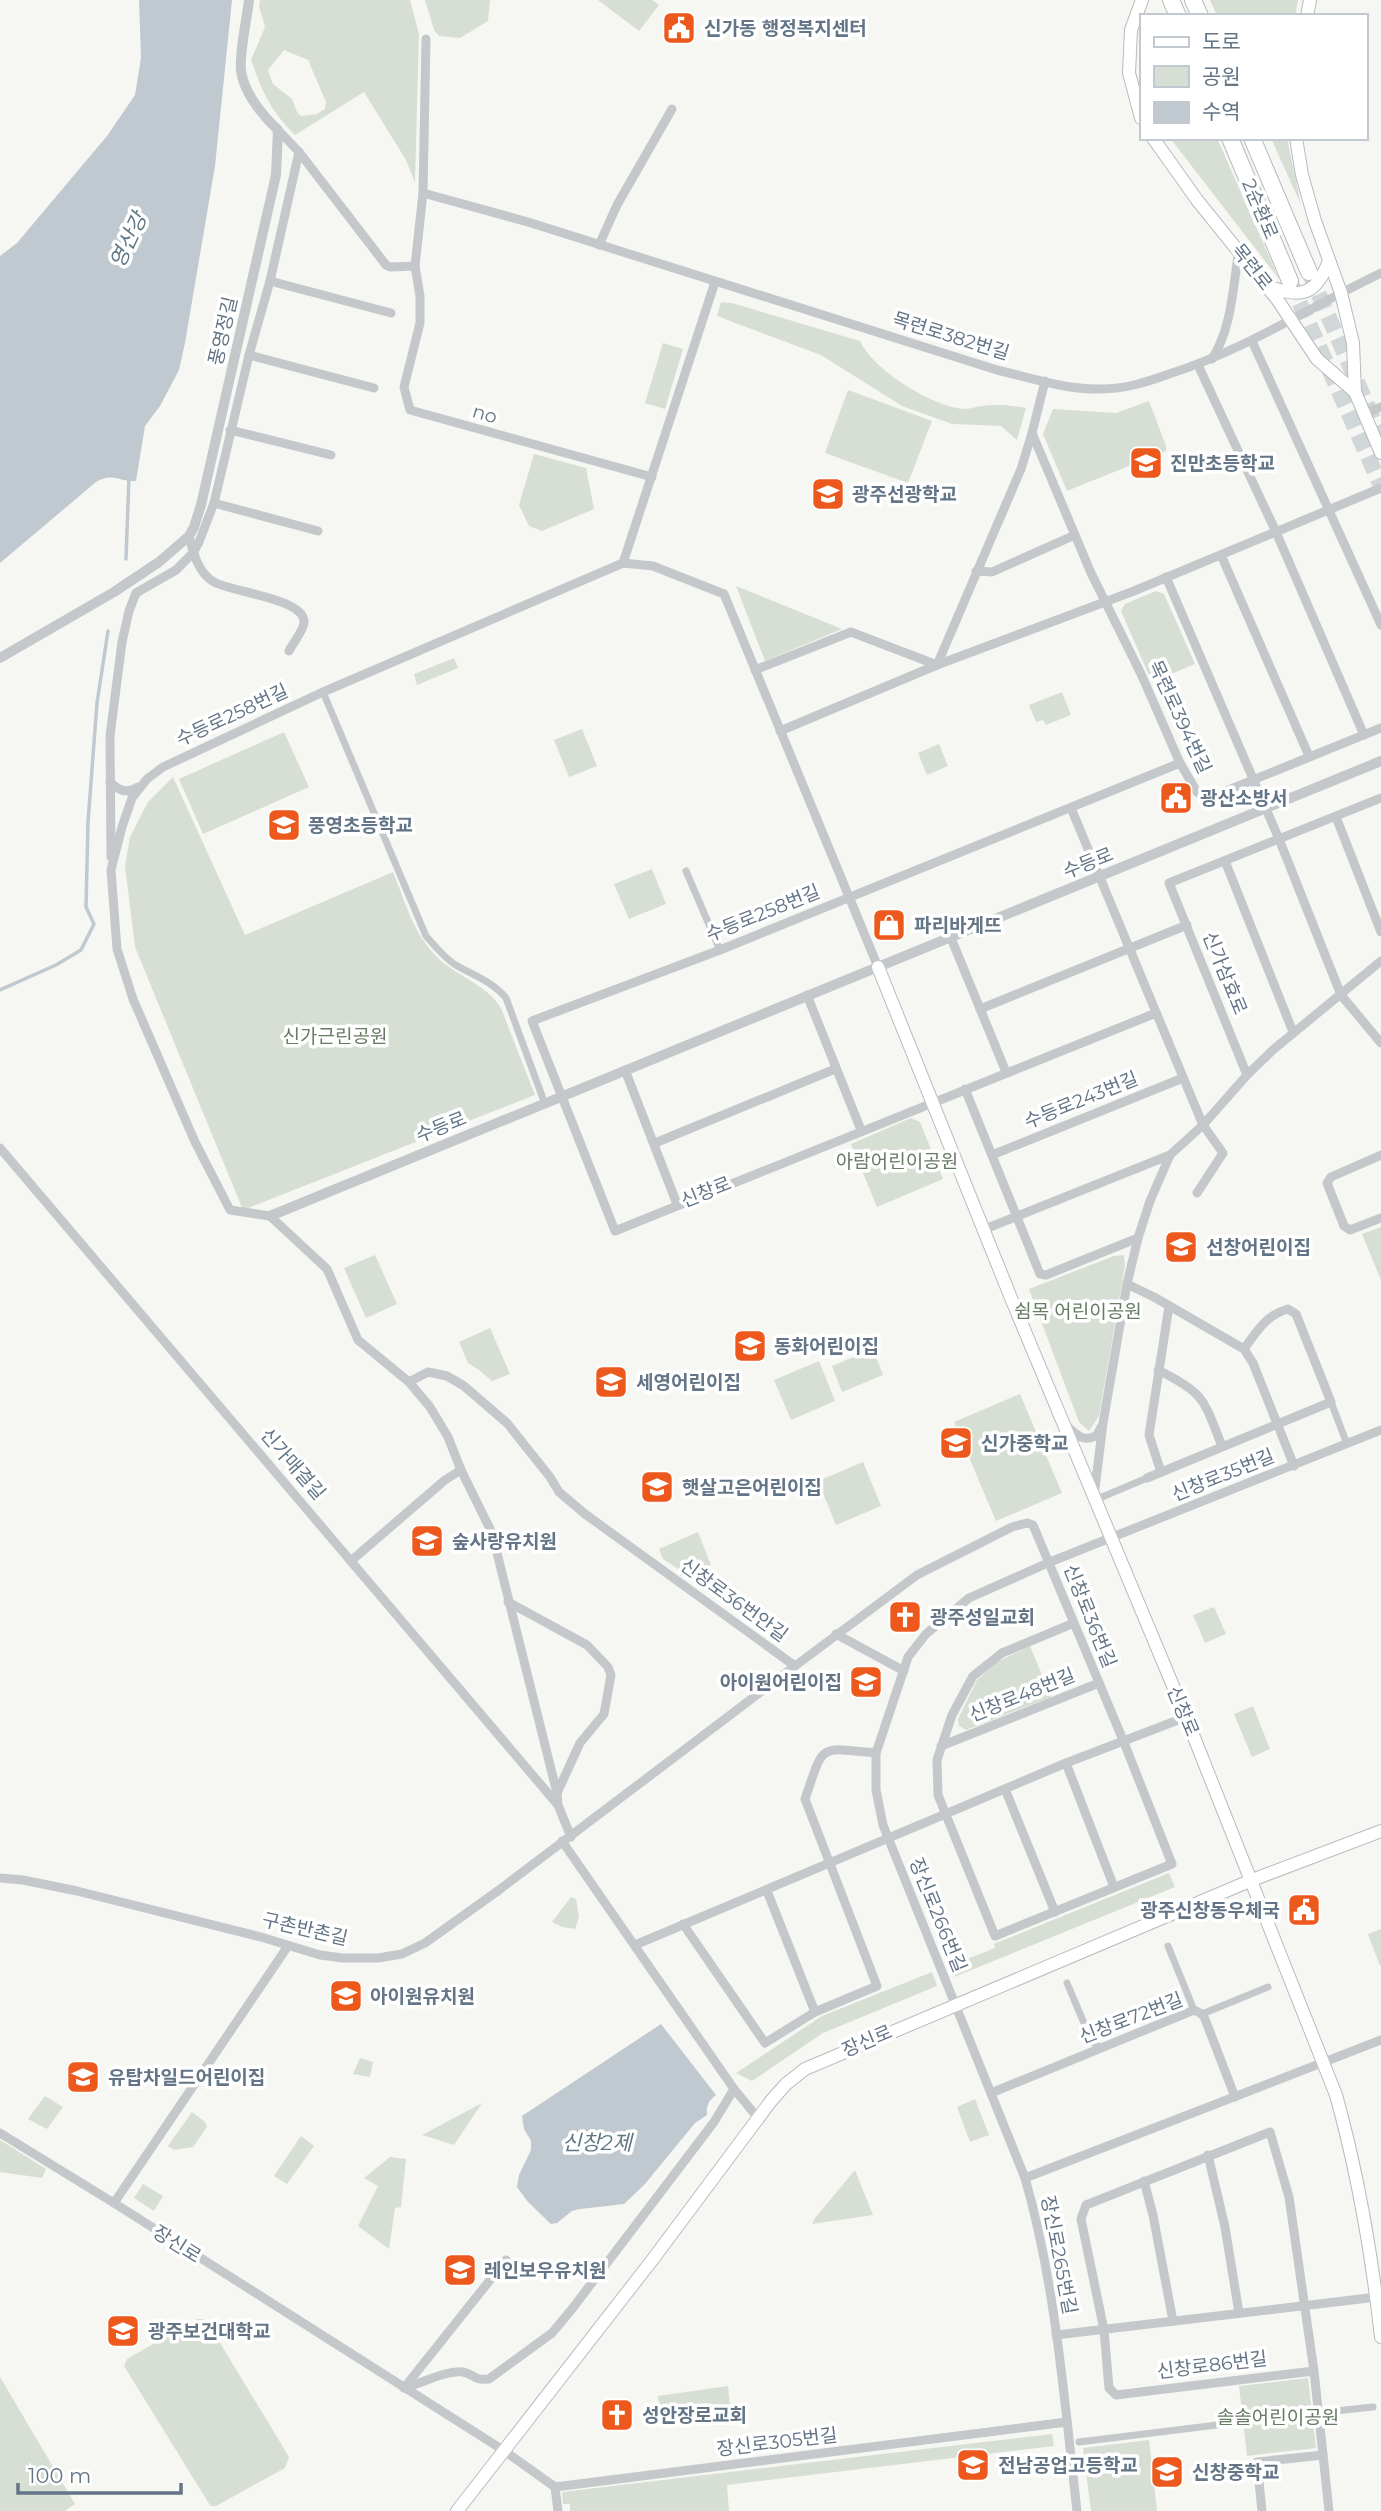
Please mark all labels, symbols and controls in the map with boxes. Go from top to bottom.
public building icon: 신가동 행정복지센터 [660,9,698,47]
legend [1140,14,1367,140]
place label: 신가동 행정복지센터 [704,17,867,40]
text: 도로 [1202,29,1241,54]
text: 공원 [1202,64,1241,89]
text: 수역 [1202,99,1241,124]
street label: 2순환로 [1237,175,1283,243]
water label: 영산강 [104,206,153,272]
street label: 목련로 [1227,239,1277,295]
street label: 풍영정길 [204,294,242,368]
street label: 목련로382번길 [890,307,1012,365]
street label: no [470,399,500,429]
school or university icon: 진만초등학교 [1127,444,1165,482]
place label: 진만초등학교 [1170,452,1275,475]
school or university icon: 광주선광학교 [809,475,847,513]
place label: 광주선광학교 [852,483,957,506]
street label: 목련로394번길 [1144,657,1216,777]
street label: 수등로258번길 [172,679,292,751]
public building icon: 광산소방서 [1157,779,1195,817]
place label: 광산소방서 [1200,787,1287,810]
school or university icon: 풍영초등학교 [265,806,303,844]
place label: 풍영초등학교 [308,814,413,837]
street label: 수등로 [1059,843,1117,883]
street label: 수등로258번길 [703,880,823,946]
shop icon: 파리바게뜨 [870,906,908,944]
place label: 파리바게뜨 [914,914,1001,937]
street label: 신가삼효로 [1198,928,1252,1018]
park label: 신가근린공원 [283,1025,387,1048]
street label: 수등로243번길 [1021,1067,1141,1133]
street label: 수등로 [412,1107,470,1147]
park label: 아람어린이공원 [836,1150,958,1173]
street label: 신창로 [677,1172,735,1212]
school or university icon: 선창어린이집 [1162,1228,1200,1266]
place label: 선창어린이집 [1206,1236,1311,1259]
park label: 쉼목 어린이공원 [1014,1300,1142,1323]
school or university icon: 동화어린이집 [731,1327,769,1365]
place label: 동화어린이집 [774,1335,879,1358]
school or university icon: 세영어린이집 [592,1363,630,1401]
place label: 세영어린이집 [636,1371,741,1394]
street label: 신가매결길 [256,1423,330,1505]
school or university icon: 신가중학교 [937,1424,975,1462]
place label: 신가중학교 [981,1432,1068,1455]
street label: 신창로35번길 [1168,1444,1278,1506]
school or university icon: 햇살고은어린이집 [638,1468,676,1506]
place label: 햇살고은어린이집 [682,1476,822,1499]
school or university icon: 숲사랑유치원 [408,1522,446,1560]
place label: 숲사랑유치원 [452,1530,557,1553]
street label: 신창로36번안길 [676,1553,792,1647]
street label: 신창로36번길 [1059,1561,1121,1671]
church icon: 광주성일교회 [886,1598,924,1636]
place label: 광주성일교회 [930,1606,1035,1629]
school or university icon: 아이원어린이집 [847,1663,885,1701]
street label: 신창로48번길 [966,1663,1078,1727]
place label: 아이원어린이집 [720,1671,842,1694]
street label: 신창로 [1162,1682,1204,1740]
street label: 장신로266번길 [905,1854,971,1976]
public building icon: 광주신창동우체국 [1285,1891,1323,1929]
place label: 광주신창동우체국 [1140,1899,1280,1922]
street label: 구촌반촌길 [260,1908,350,1950]
school or university icon: 아이원유치원 [327,1977,365,2015]
place label: 아이원유치원 [370,1985,475,2008]
street label: 신창로72번길 [1076,1988,1186,2048]
street label: 장신로 [838,2020,896,2062]
school or university icon: 유탑차일드어린이집 [64,2058,102,2096]
place label: 유탑차일드어린이집 [108,2066,265,2089]
water label: 신창2제 [562,2130,635,2155]
street label: 장신로265번길 [1036,2194,1082,2316]
street label: 장신로 [149,2220,205,2268]
school or university icon: 레인보우유치원 [441,2251,479,2289]
place label: 레인보우유치원 [484,2259,606,2282]
school or university icon: 광주보건대학교 [104,2312,142,2350]
place label: 광주보건대학교 [148,2320,270,2343]
street label: 신창로86번길 [1155,2347,1269,2383]
church icon: 성안장로교회 [598,2396,636,2434]
place label: 성안장로교회 [642,2404,747,2427]
park label: 솔솔어린이공원 [1217,2406,1339,2429]
street label: 장신로305번길 [715,2423,839,2461]
school or university icon: 전남공업고등학교 [954,2446,992,2484]
scale bar [18,2452,180,2496]
school or university icon: 신창중학교 [1148,2453,1186,2491]
place label: 전남공업고등학교 [998,2454,1138,2477]
place label: 신창중학교 [1192,2461,1279,2484]
text: 100 m [28,2463,91,2488]

